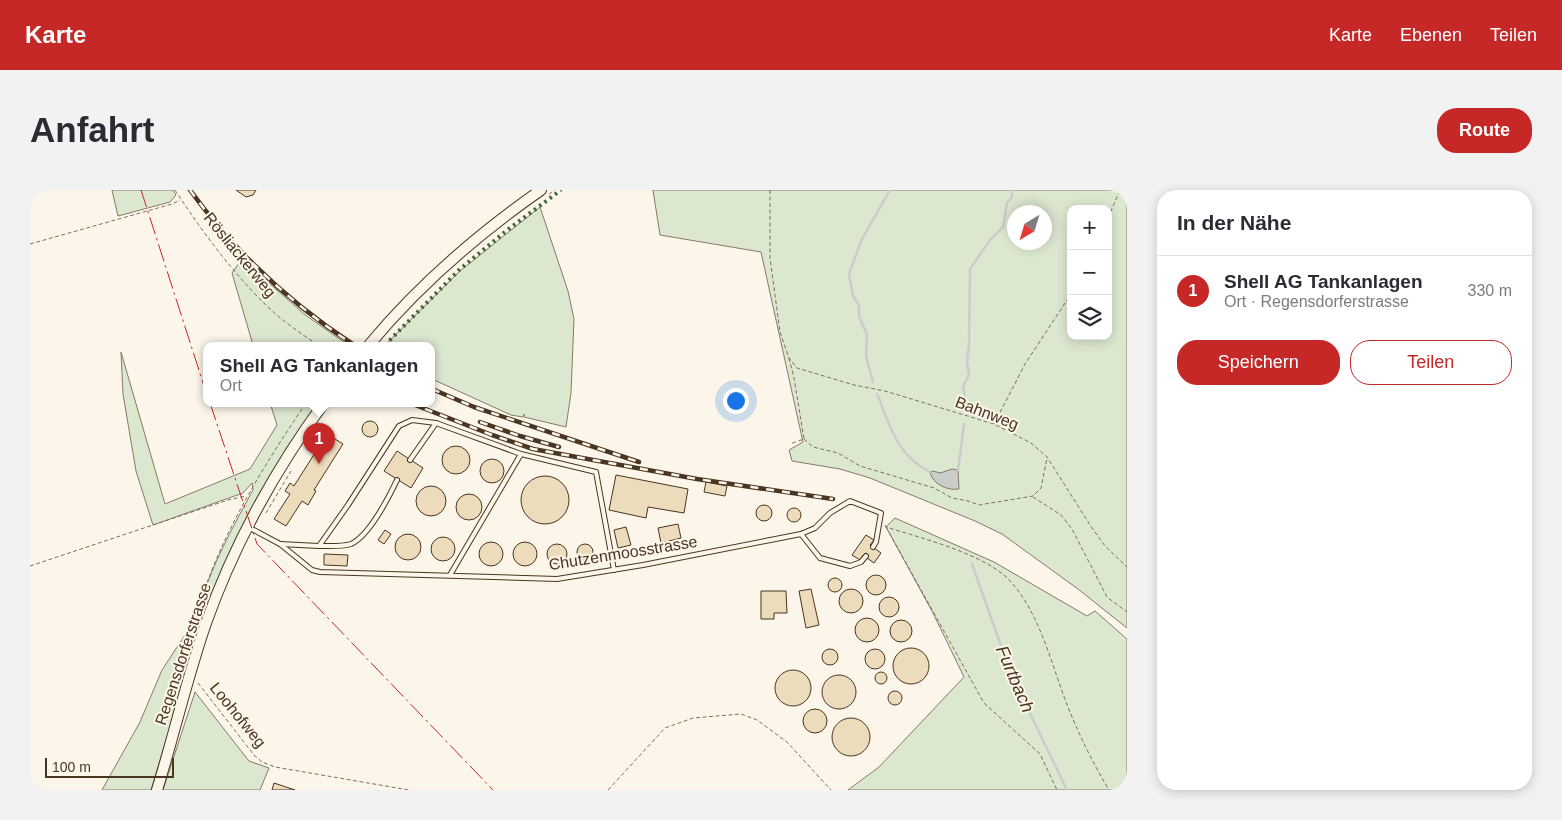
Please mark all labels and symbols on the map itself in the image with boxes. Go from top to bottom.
north arrow [1007,205,1052,250]
street label: Rösliackerweg [201,209,279,301]
your location [723,388,749,414]
street label: Bahnweg [953,393,1021,433]
pin: 1 [303,423,335,464]
street label: Chutzenmoosstrasse [547,533,699,573]
street label: Regensdorferstrasse [152,581,214,727]
water label: Furtbach [992,642,1038,716]
street label: Loohofweg [207,679,269,751]
scale bar [45,755,174,778]

